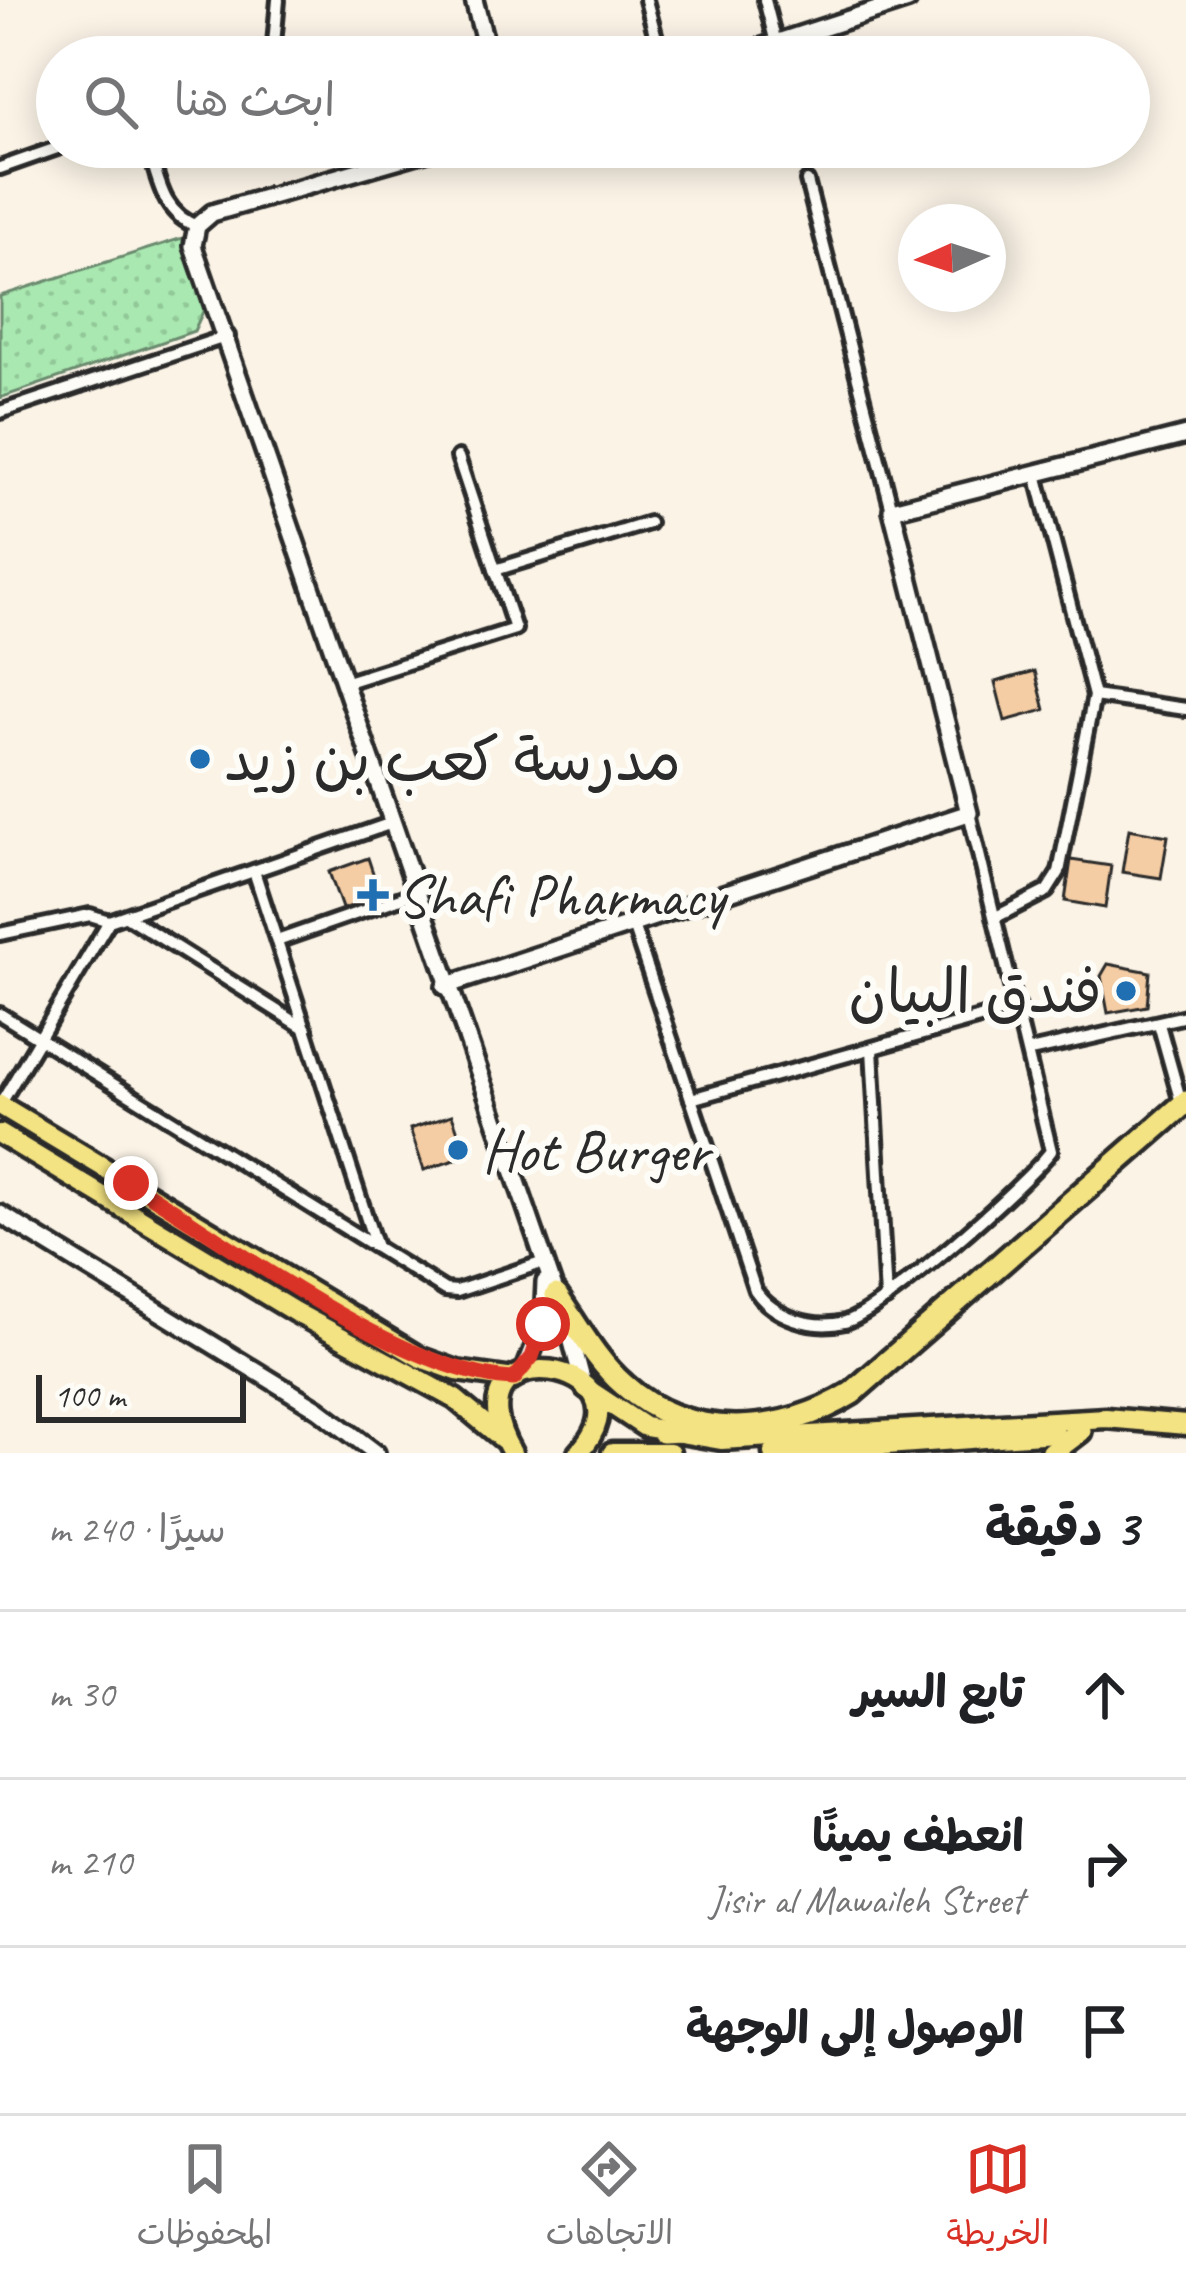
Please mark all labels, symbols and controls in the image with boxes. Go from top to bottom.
search box [36,36,1150,168]
icon: search [78,69,144,135]
text: ابحث هنا [174,72,335,129]
north arrow [898,204,1006,312]
place label: مدرسة كعب بن زيد [224,722,681,798]
marker: مدرسة كعب بن زيد [187,746,213,772]
place label: Shafi Pharmacy [397,858,729,934]
marker: Shafi Pharmacy [360,882,386,908]
place label: فندق البيان [848,954,1102,1030]
marker: فندق البيان [1113,978,1139,1004]
place label: Hot Burger [482,1113,714,1189]
marker: Hot Burger [445,1137,471,1163]
route end [104,1156,158,1210]
route start [516,1297,570,1351]
scale bar [36,1369,246,1422]
text: 100 m [54,1375,125,1417]
text: 3 دقيقة [985,1496,1138,1560]
text: سيرًا · 240 m [48,1505,226,1554]
icon: ahead [1072,1662,1138,1728]
text: تابع السير [853,1664,1024,1721]
text: 30 m [48,1670,114,1719]
text: انعطف يمينًا [812,1808,1024,1865]
icon: right [1072,1830,1138,1896]
text: 210 m [48,1838,132,1887]
text: Jisir al Mawaileh Street [709,1876,1024,1925]
icon: arrive [1072,1998,1138,2064]
text: الوصول إلى الوجهة [686,2000,1024,2057]
tab: المحفوظات [137,2136,273,2262]
tab: الاتجاهات [546,2136,673,2262]
tab: الخريطة [946,2136,1049,2262]

